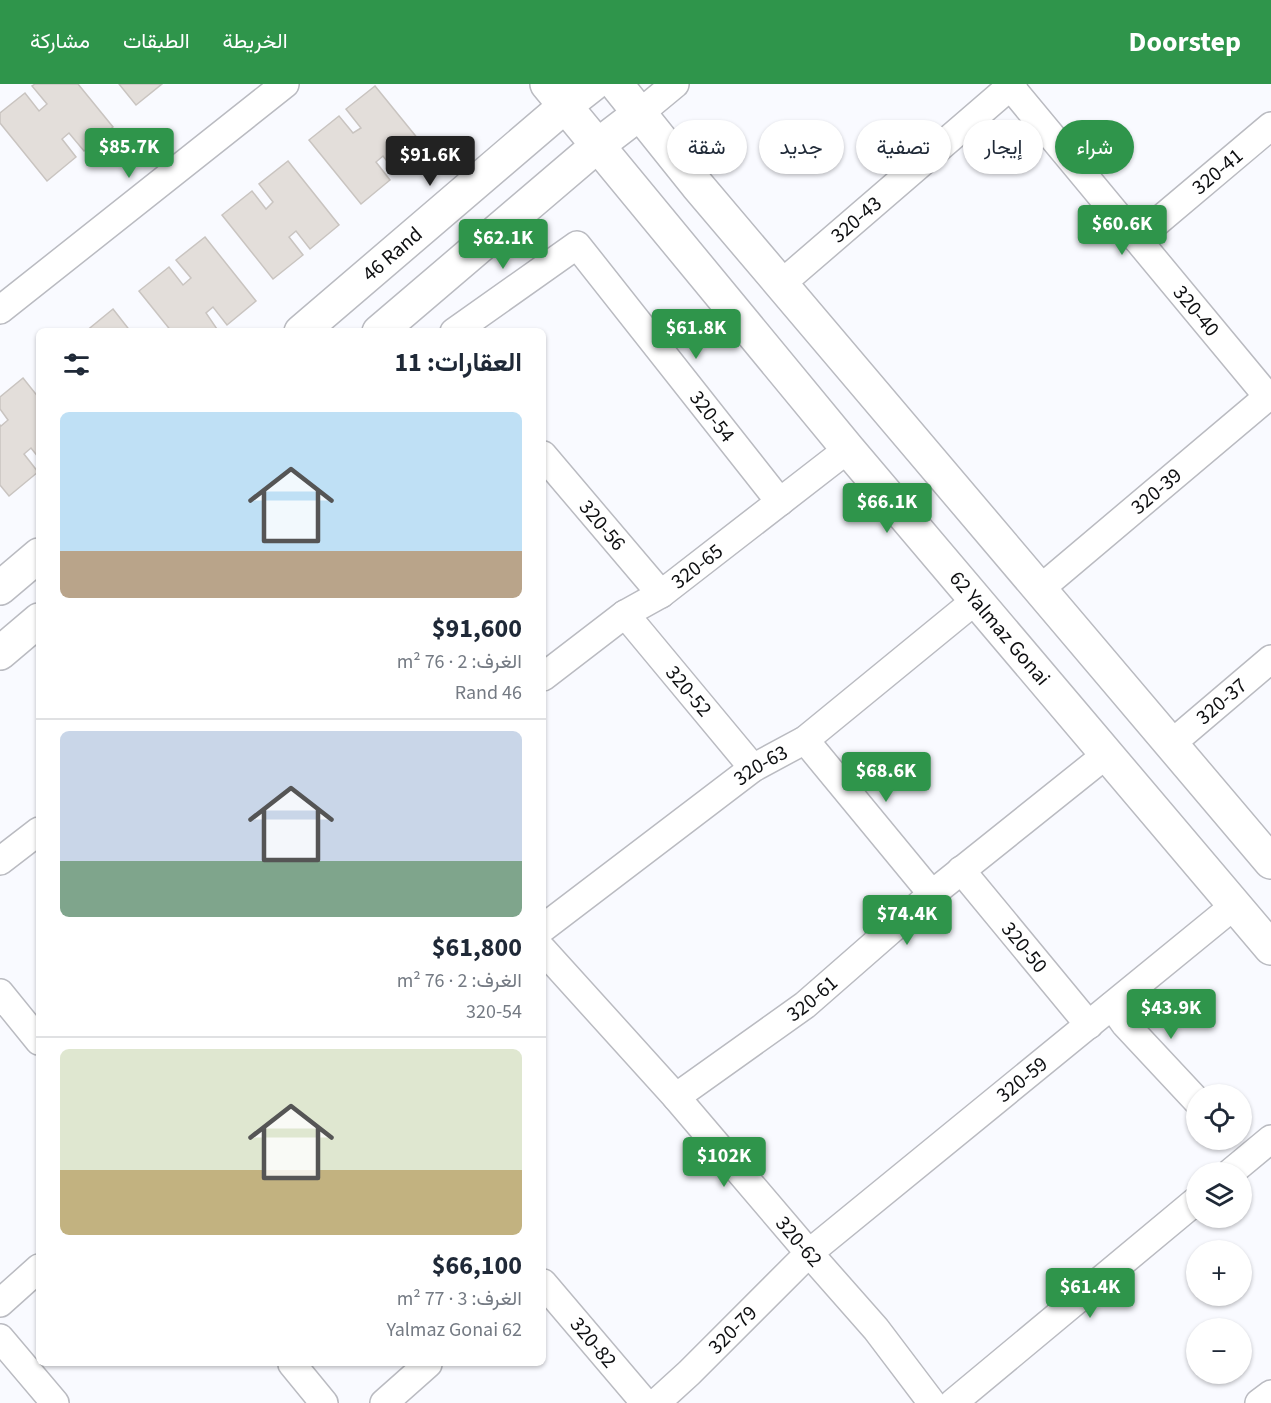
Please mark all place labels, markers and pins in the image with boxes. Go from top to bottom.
pin: $85.7K [80,128,178,179]
pin: $91.6K [381,136,479,187]
pin: $60.6K [1073,205,1171,256]
pin: $62.1K [454,219,552,270]
pin: $61.8K [647,309,745,360]
pin: $66.1K [838,483,936,534]
pin: $68.6K [837,752,935,803]
pin: $74.4K [858,895,956,946]
pin: $43.9K [1122,989,1220,1040]
pin: $102K [682,1137,766,1188]
pin: $61.4K [1041,1268,1139,1319]

